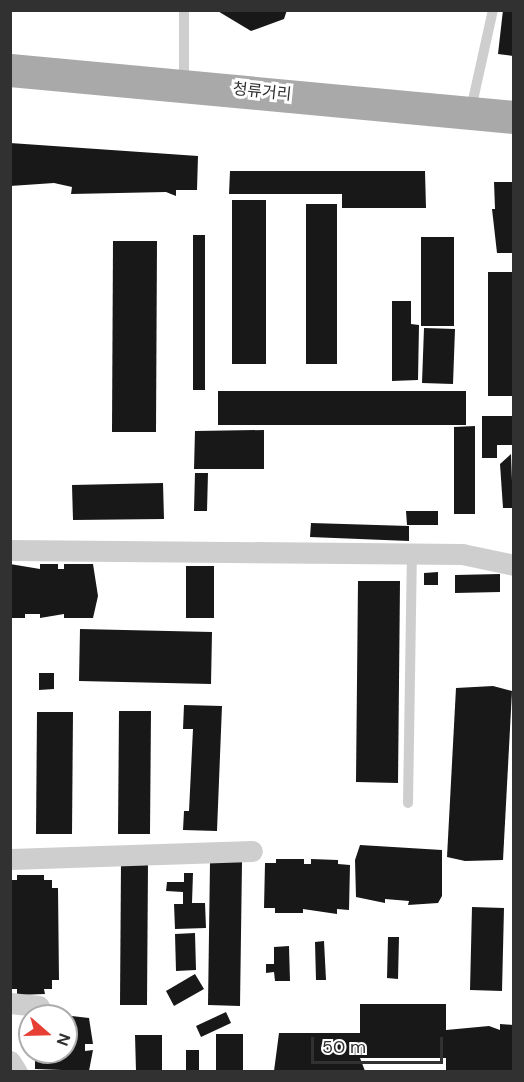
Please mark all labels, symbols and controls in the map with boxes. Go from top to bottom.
street label: 청류거리 [232,79,292,105]
north arrow [18,1004,78,1064]
scale bar [314,1025,446,1063]
text: N [52,1031,75,1049]
text: 50 m [322,1035,366,1059]

